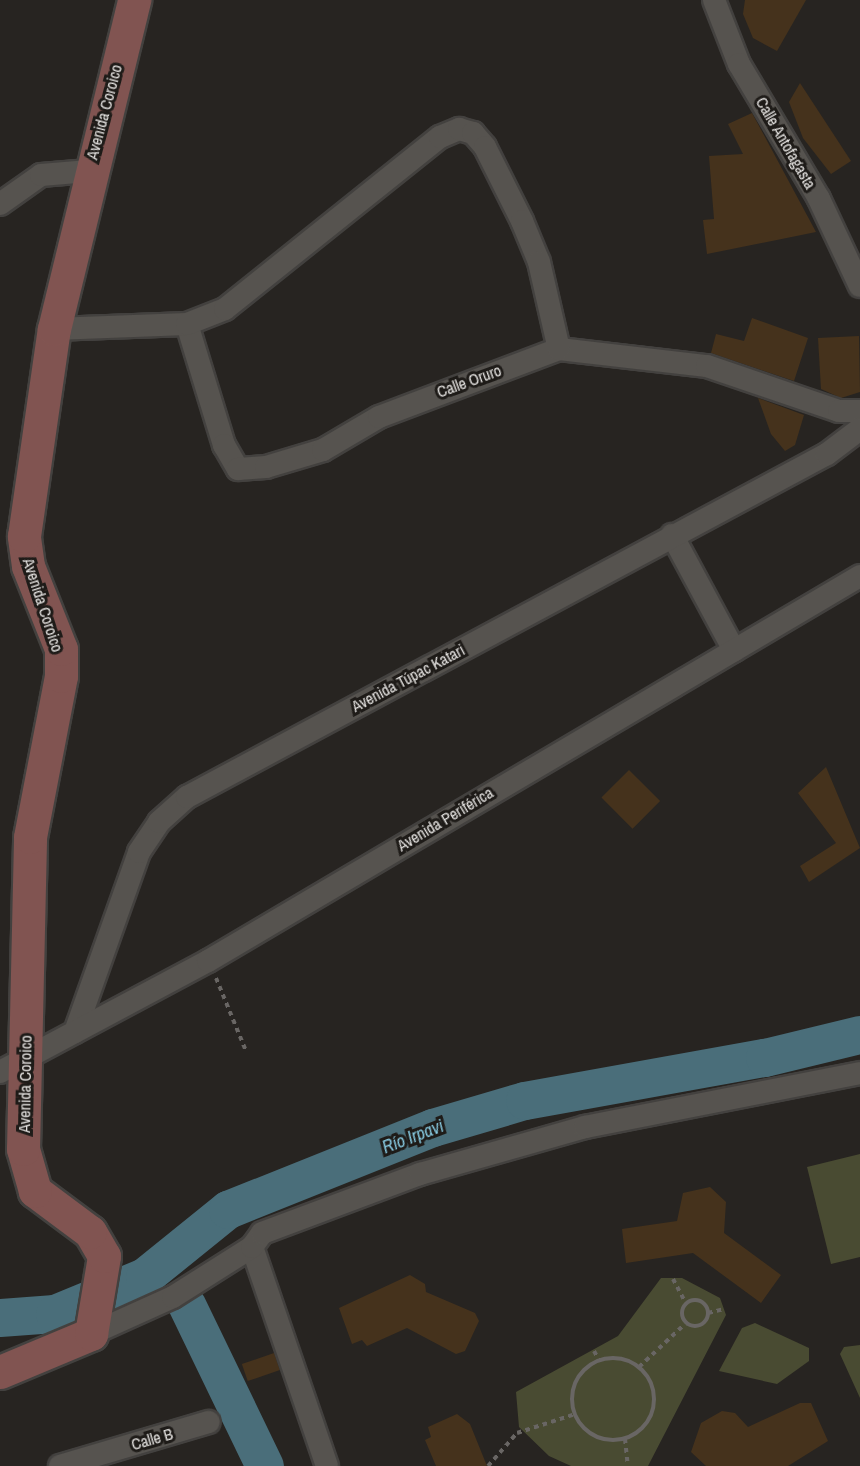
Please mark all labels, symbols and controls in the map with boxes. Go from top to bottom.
street label: Avenida Coroico [82,62,126,162]
street label: Calle Antofagasta [752,93,820,193]
street label: Calle Oruro [434,361,504,401]
street label: Avenida Coroico [19,556,67,654]
street label: Avenida Túpac Katari [348,640,468,716]
street label: Avenida Periférica [394,783,496,855]
street label: Avenida Coroico [15,1035,35,1133]
water label: Río Irpavi [379,1115,447,1159]
street label: Calle B [129,1424,175,1454]

